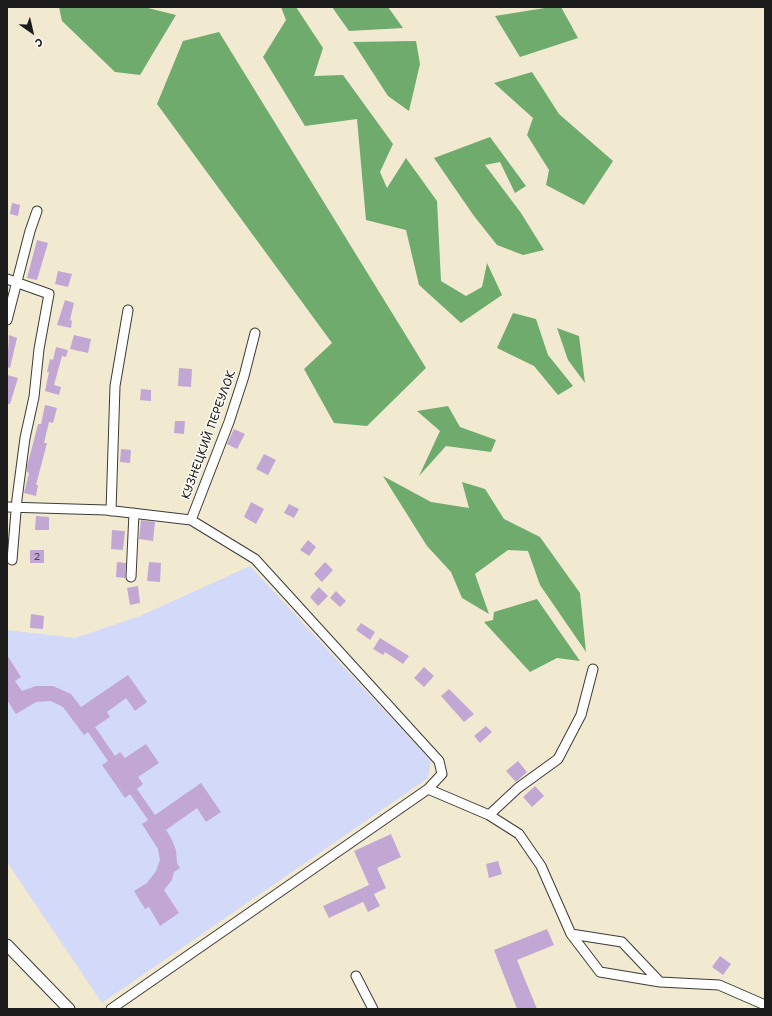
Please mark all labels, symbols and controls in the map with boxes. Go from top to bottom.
north arrow [12,12,52,52]
text: С [32,34,46,50]
street label: КУЗНЕЦКИЙ ПЕРЕУЛОК [179,369,239,501]
house number: 2 [34,551,40,563]

